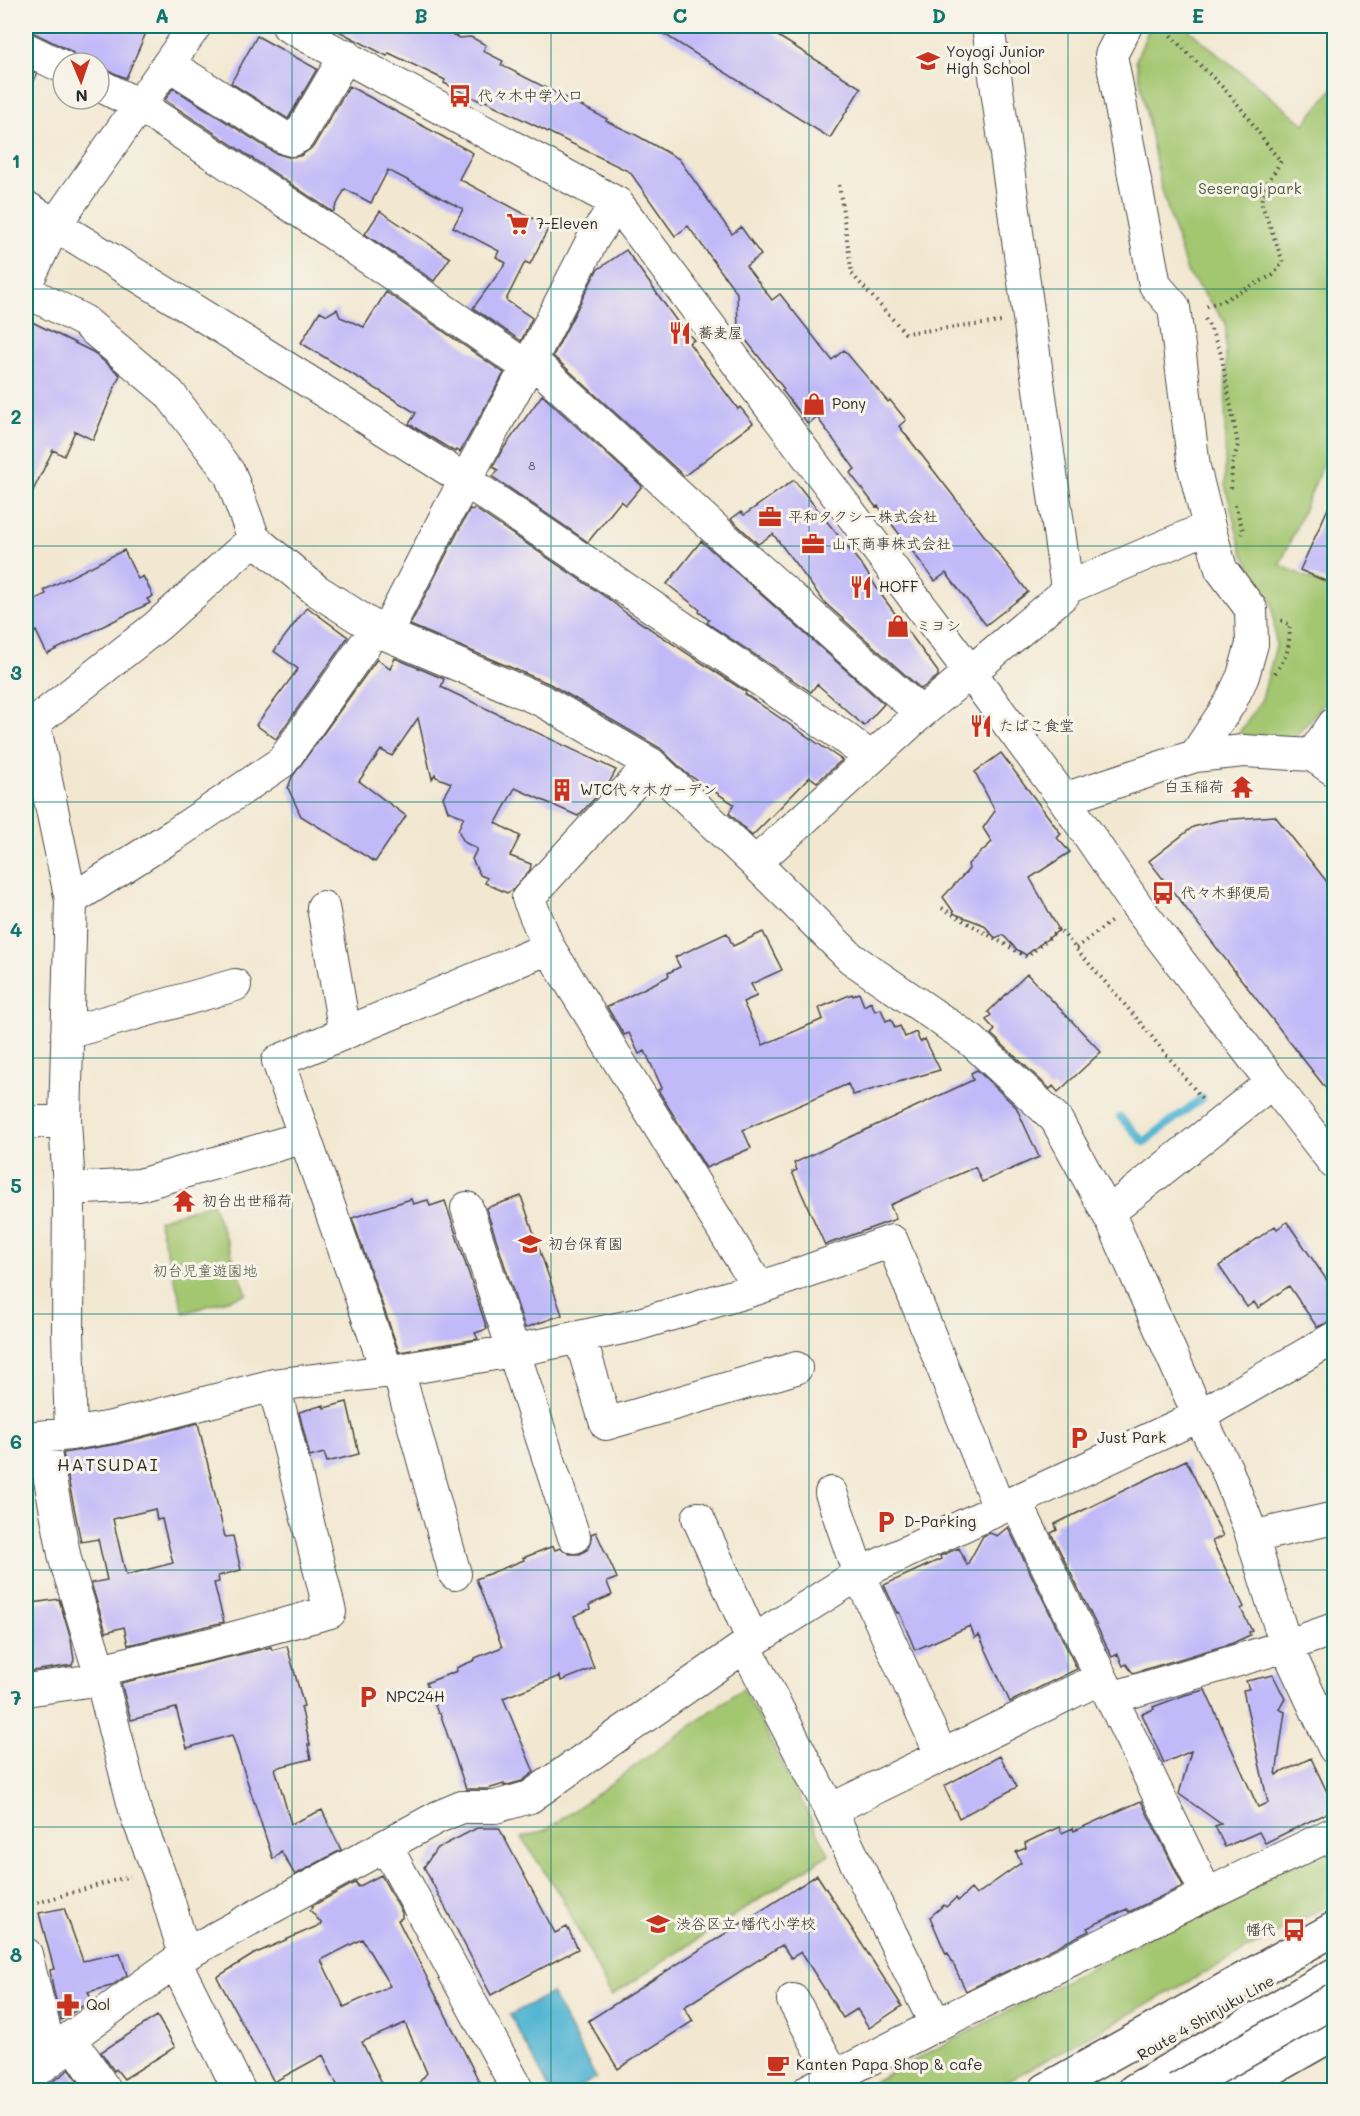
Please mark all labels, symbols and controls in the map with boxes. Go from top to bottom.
text: A [155,2,169,28]
text: B [414,2,428,28]
text: C [673,2,688,28]
text: D [932,2,946,28]
text: E [1192,2,1204,28]
place label: Yoyogi Junior High School [946,41,1045,78]
school or university icon: Yoyogi Junior High School [915,48,941,74]
north arrow [51,51,111,111]
bus stop icon: 代々木中学入口 [447,83,473,109]
place label: 代々木中学入口 [478,85,583,105]
text: N [75,86,88,107]
text: 1 [12,147,20,173]
park label: Seseragi park [1198,178,1302,198]
supermarket icon: 7-Eleven [505,211,531,237]
place label: 7-Eleven [536,213,598,233]
restaurant icon: 蕎麦屋 [667,320,693,346]
place label: 蕎麦屋 [698,322,743,342]
shop icon: Pony [801,391,827,417]
place label: Pony [832,393,866,413]
text: 2 [10,403,22,429]
house number: 8 [528,457,536,473]
office icon: 平和タクシー株式会社 [757,504,783,530]
place label: 平和タクシー株式会社 [788,506,938,526]
office icon: 山下商事株式会社 [800,531,826,557]
place label: 山下商事株式会社 [831,533,951,553]
restaurant icon: HOFF [848,574,874,600]
place label: HOFF [879,576,918,596]
shop icon: ミヨシ [885,613,911,639]
place label: ミヨシ [916,615,961,635]
text: 3 [10,659,22,685]
restaurant icon: たばこ食堂 [968,713,994,739]
place label: たばこ食堂 [999,715,1074,735]
temple icon: 白玉稲荷 [1229,774,1255,800]
place label: 白玉稲荷 [1164,776,1224,796]
building icon: WTC代々木ガーデン [549,777,575,803]
place label: WTC代々木ガーデン [580,779,717,799]
bus stop icon: 代々木郵便局 [1150,880,1176,906]
place label: 代々木郵便局 [1181,882,1271,902]
text: 4 [10,916,23,942]
text: 5 [10,1172,22,1198]
temple icon: 初台出世稲荷 [171,1188,197,1214]
place label: 初台出世稲荷 [202,1190,292,1210]
school or university icon: 初台保育園 [517,1231,543,1257]
place label: 初台保育園 [548,1233,623,1253]
park label: 初台児童遊園地 [152,1260,258,1280]
parking icon: Just Park [1066,1425,1092,1451]
place label: Just Park [1097,1427,1166,1447]
text: 6 [10,1428,22,1454]
district label: HATSUDAI [57,1452,159,1476]
parking icon: D-Parking [873,1509,899,1535]
place label: D-Parking [904,1511,977,1531]
text: 7 [10,1684,22,1710]
parking icon: NPC24H [355,1684,381,1710]
place label: NPC24H [386,1686,445,1706]
school or university icon: 渋谷区立 幡代小学校 [645,1911,671,1937]
place label: 渋谷区立 幡代小学校 [676,1913,816,1933]
bus stop icon: 幡代 [1281,1917,1307,1943]
place label: 幡代 [1246,1919,1276,1939]
text: 8 [10,1941,22,1967]
street label: Route 4 Shinjuku Line [1133,1970,1278,2065]
pharmacy icon: Qol [55,1992,81,2018]
place label: Qol [86,1994,110,2014]
cafe icon: Kanten Papa Shop & cafe [765,2052,791,2078]
place label: Kanten Papa Shop & cafe [796,2054,982,2074]

